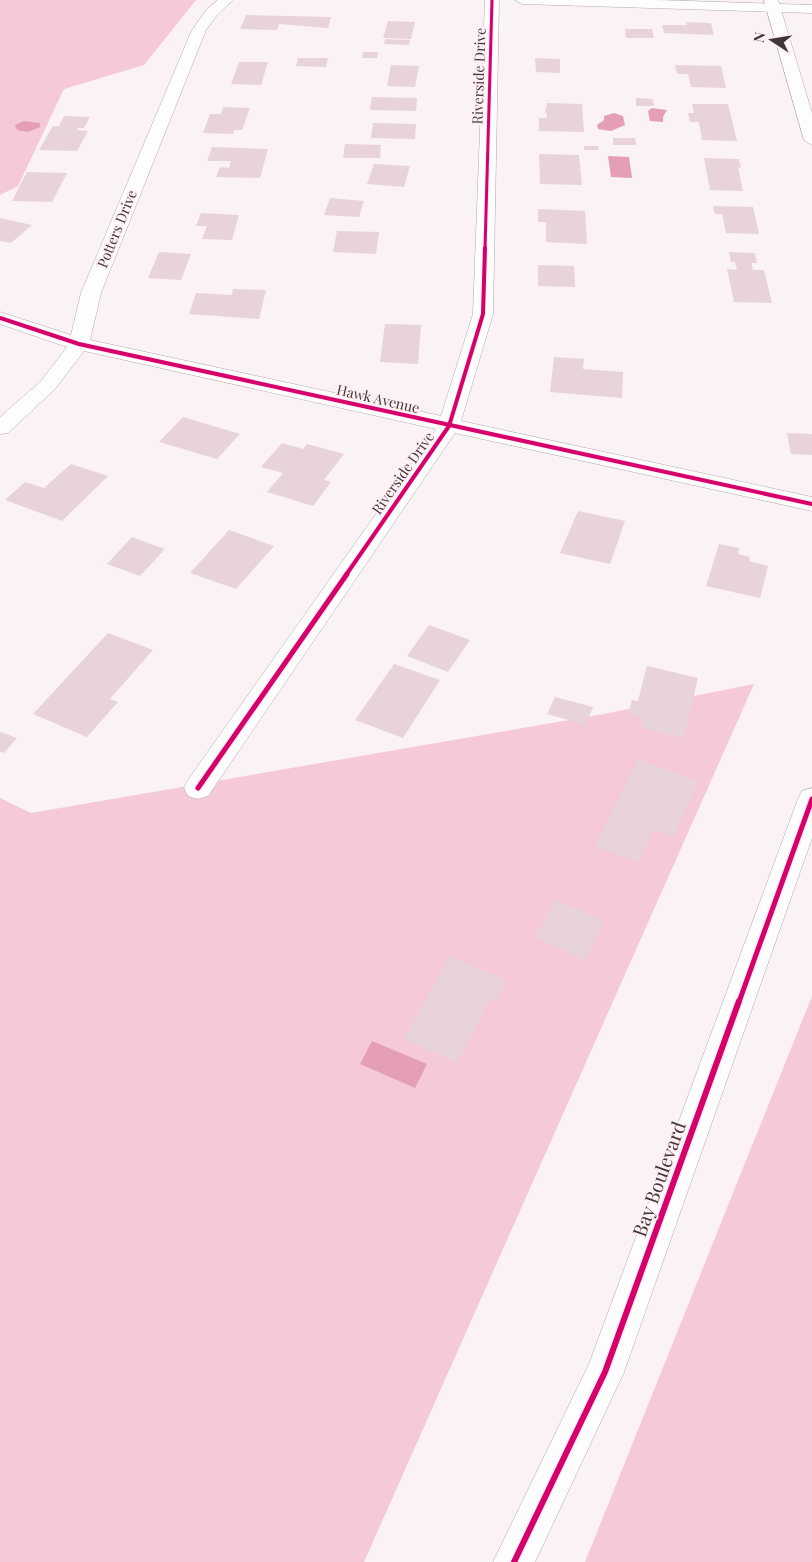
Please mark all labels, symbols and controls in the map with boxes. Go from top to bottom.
north arrow [747,15,797,65]
street label: Riverside Drive [467,27,490,125]
text: N [748,30,769,44]
street label: Potters Drive [92,187,141,271]
street label: Hawk Avenue [335,380,421,417]
street label: Riverside Drive [367,428,438,518]
street label: Bay Boulevard [625,1117,691,1240]

